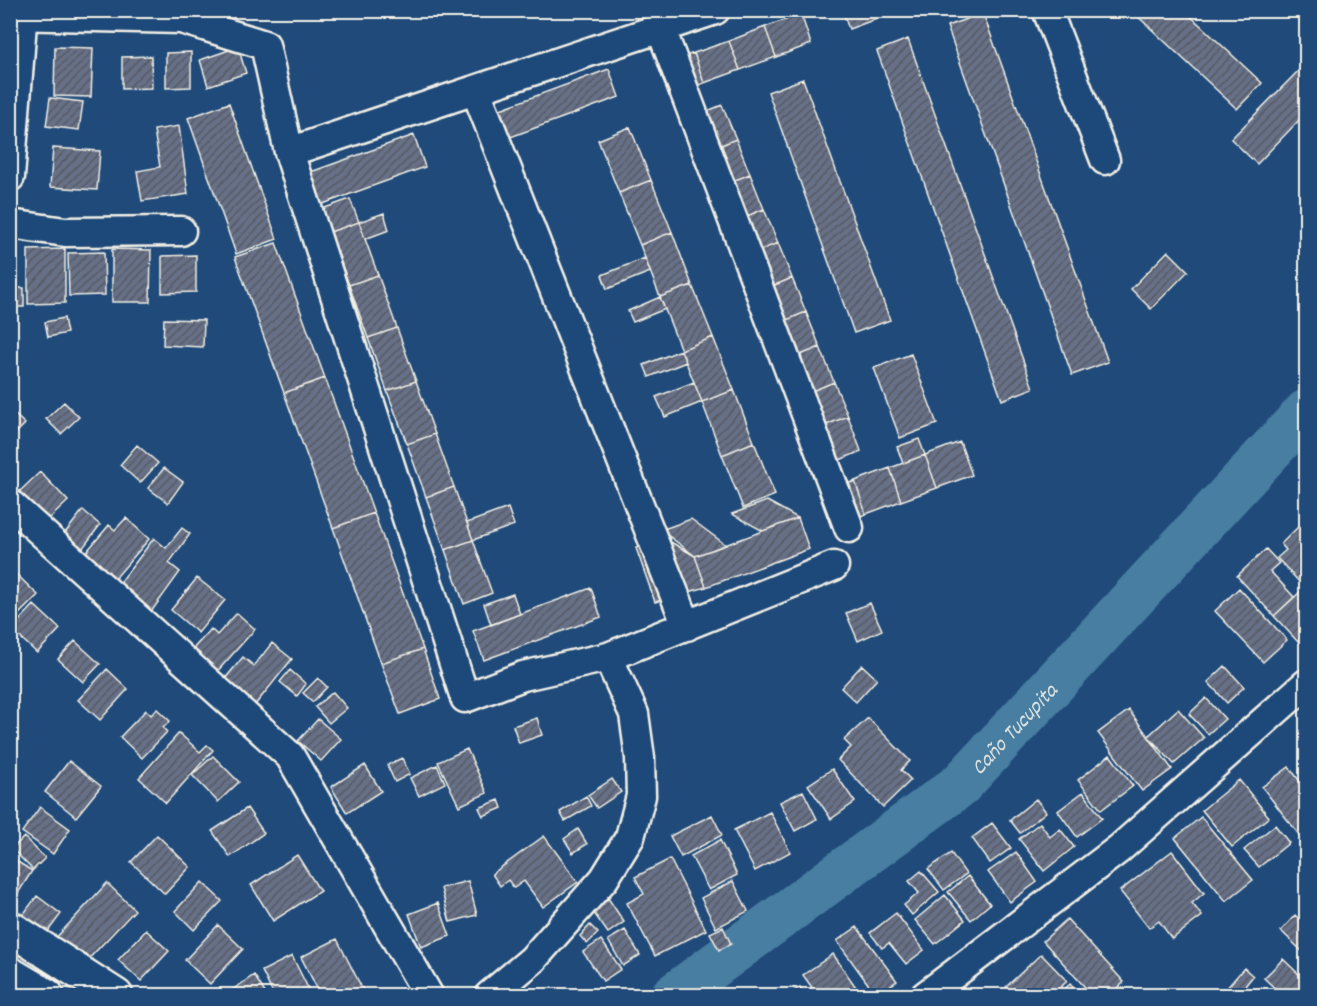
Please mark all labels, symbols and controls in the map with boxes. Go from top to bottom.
water label: Caño Tucupita [965,676,1067,783]

